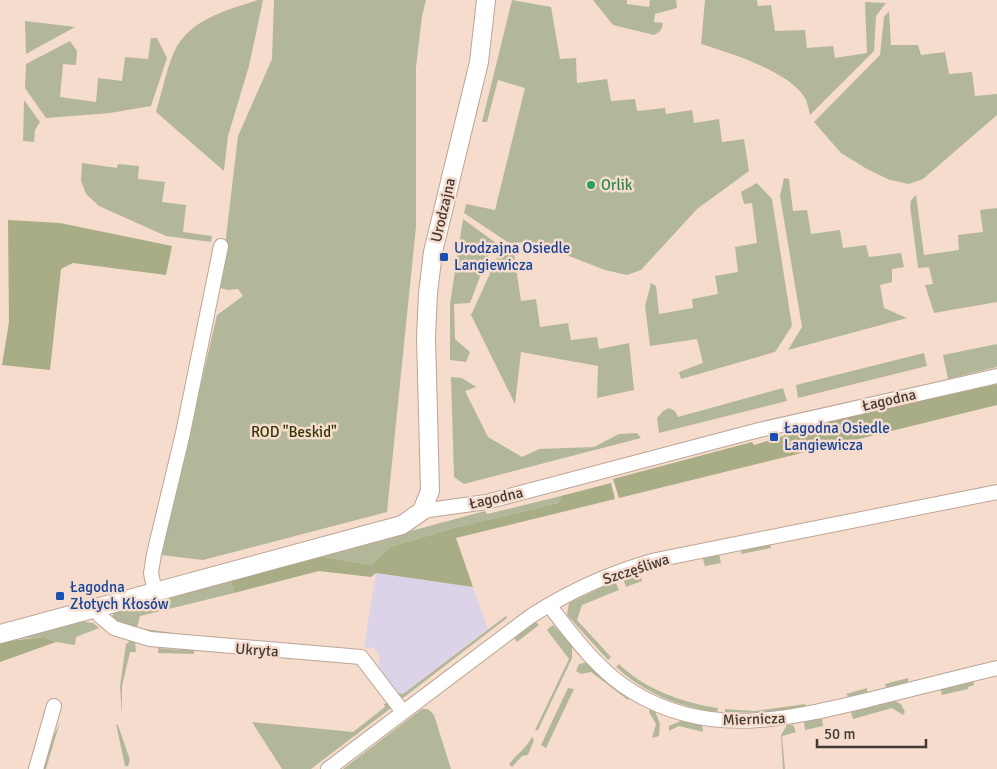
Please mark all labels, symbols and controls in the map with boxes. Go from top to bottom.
street label: Urodzajna [427,176,459,244]
place label: Orlik [601,176,633,194]
marker: Orlik [585,179,597,191]
place label: Urodzajna Osiedle Langiewicza [454,239,570,274]
marker: Urodzajna Osiedle Langiewicza [438,251,450,263]
street label: Łagodna [860,385,918,415]
place label: Łagodna Osiedle Langiewicza [784,419,890,454]
park label: ROD "Beskid" [251,423,337,441]
marker: Łagodna Osiedle Langiewicza [768,431,780,443]
street label: Łagodna [467,483,525,513]
street label: Szczęśliwa [600,550,672,588]
place label: Łagodna Złotych Kłosów [70,578,169,613]
marker: Łagodna Złotych Kłosów [54,590,66,602]
street label: Ukryta [235,640,279,660]
street label: Miernicza [722,709,786,729]
scale bar [817,716,926,748]
text: 50 m [824,725,855,743]

